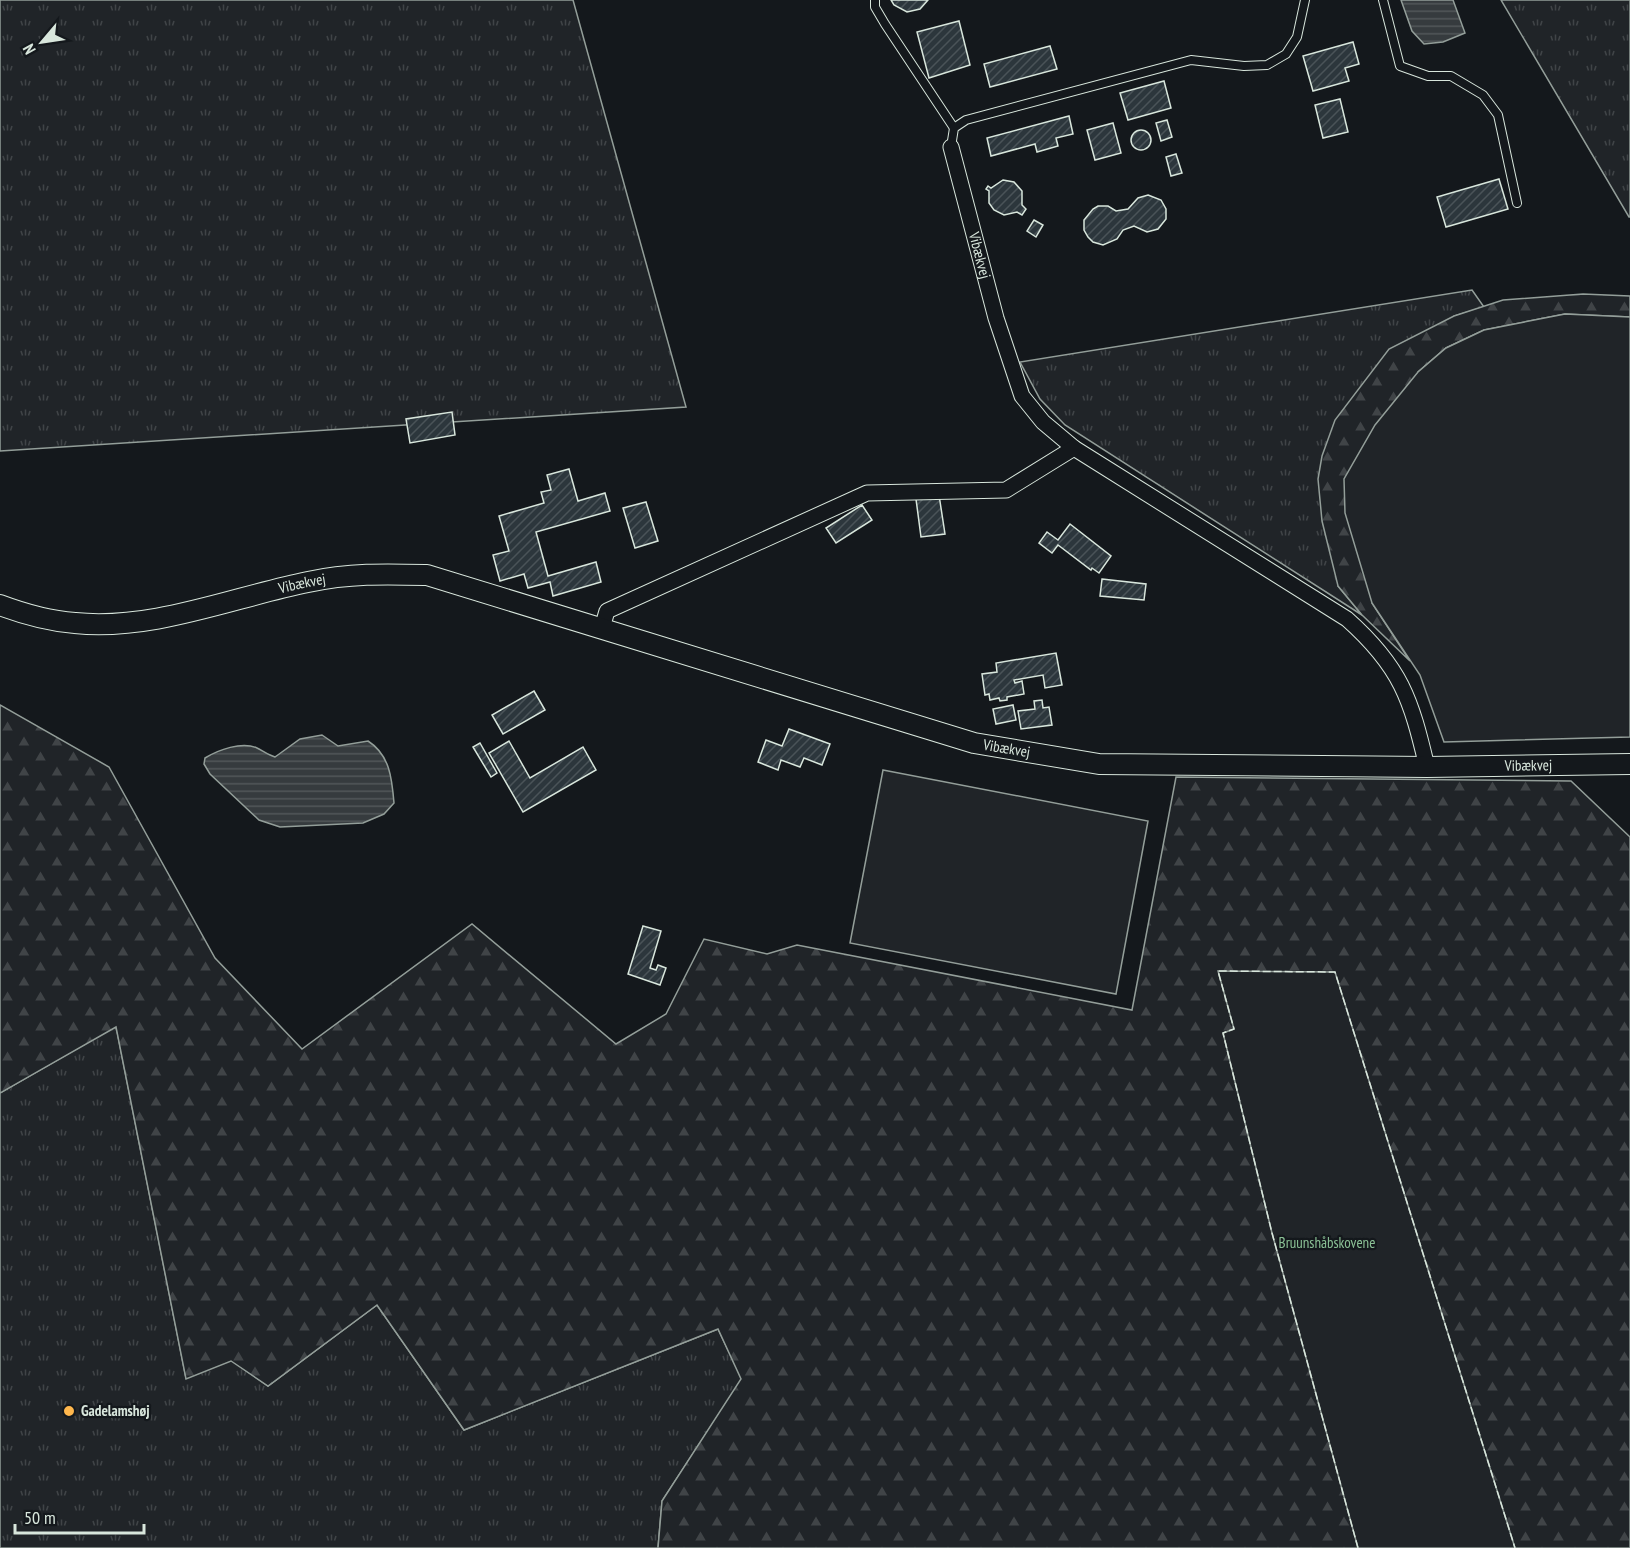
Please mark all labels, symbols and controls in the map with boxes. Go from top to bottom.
north arrow [12,12,72,72]
text: N [18,41,40,58]
street label: Vibækvej [965,229,995,281]
street label: Vibækvej [276,569,327,598]
street label: Vibækvej [981,735,1032,761]
street label: Vibækvej [1503,755,1552,775]
park label: Bruunshåbskovene [1279,1233,1375,1252]
place label: Gadelamshøj [81,1401,150,1420]
marker: Gadelamshøj [62,1404,76,1418]
scale bar [15,1497,144,1535]
text: 50 m [24,1506,56,1529]

